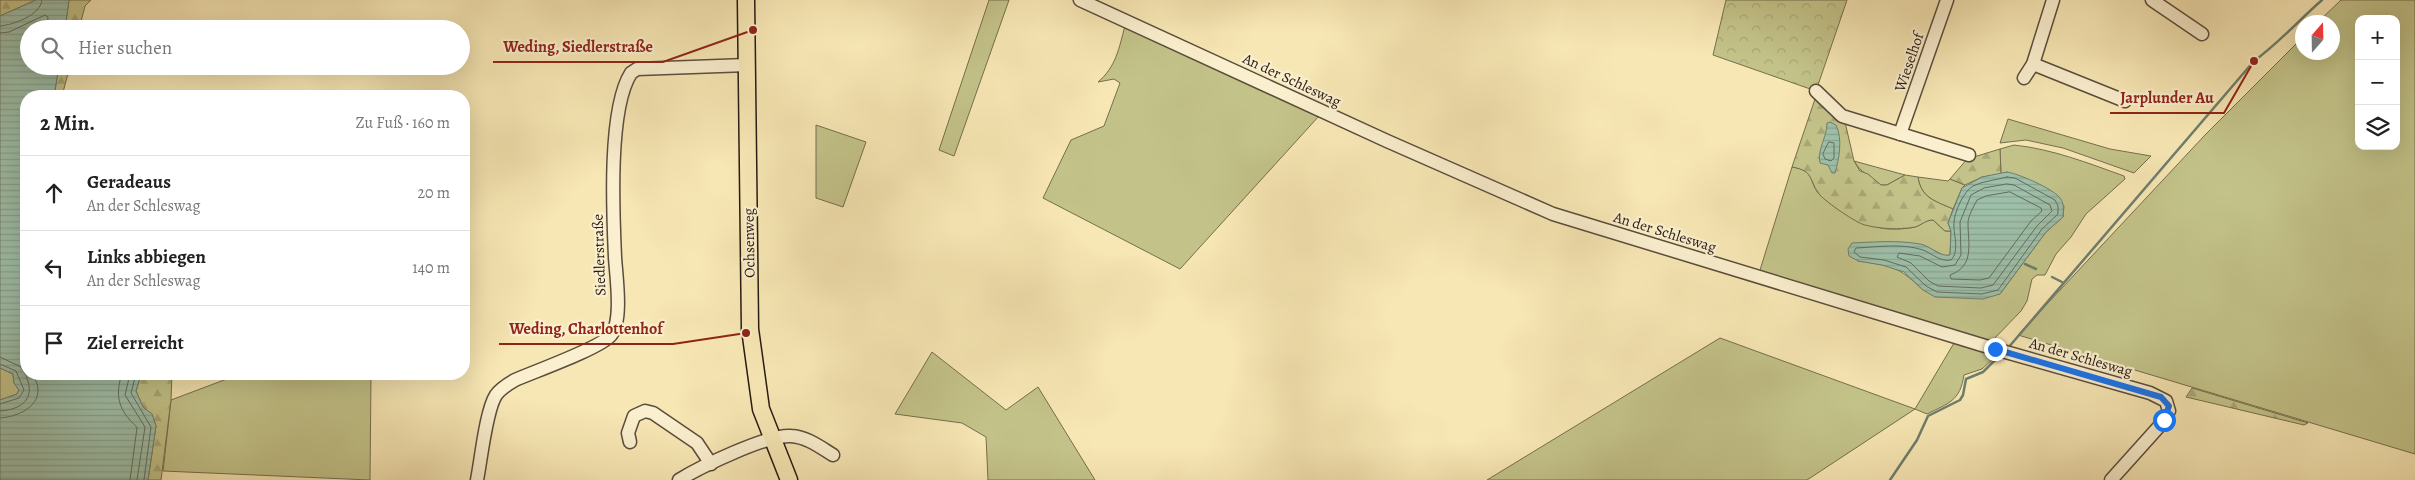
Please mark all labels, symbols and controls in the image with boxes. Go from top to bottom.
north arrow [2295,15,2340,60]
map controls [2355,15,2400,150]
button: + [2355,15,2400,60]
search box [20,20,470,75]
street label: Wieselhof [1889,28,1929,95]
callout: Weding, Siedlerstraße [493,31,663,62]
icon: search [38,34,66,62]
text: Hier suchen [78,35,172,61]
text: Weding, Siedlerstraße [502,36,653,58]
street label: An der Schleswag [1239,48,1345,112]
button: − [2355,60,2400,105]
callout: Jarplunder Au [2110,82,2224,113]
text: Jarplunder Au [2120,87,2214,109]
button: layers [2355,105,2400,150]
text: 2 Min. [40,109,95,137]
text: Zu Fuß · 160 m [356,112,450,134]
text: Geradeaus [87,169,171,195]
icon: ahead [40,179,68,207]
text: 20 m [417,182,450,204]
text: An der Schleswag [87,195,201,217]
street label: Ochsenweg [738,207,760,278]
street label: An der Schleswag [1610,207,1719,257]
street label: Siedlerstraße [588,213,610,296]
text: Links abbiegen [87,244,206,270]
icon: left [40,254,68,282]
text: 140 m [412,257,450,279]
text: An der Schleswag [87,270,201,292]
callout: Weding, Charlottenhof [499,313,673,344]
text: Weding, Charlottenhof [508,318,665,340]
icon: arrive [40,329,68,357]
text: Ziel erreicht [87,330,184,356]
street label: An der Schleswag [2026,332,2135,381]
route end [1984,338,2007,361]
route start [2153,409,2176,432]

